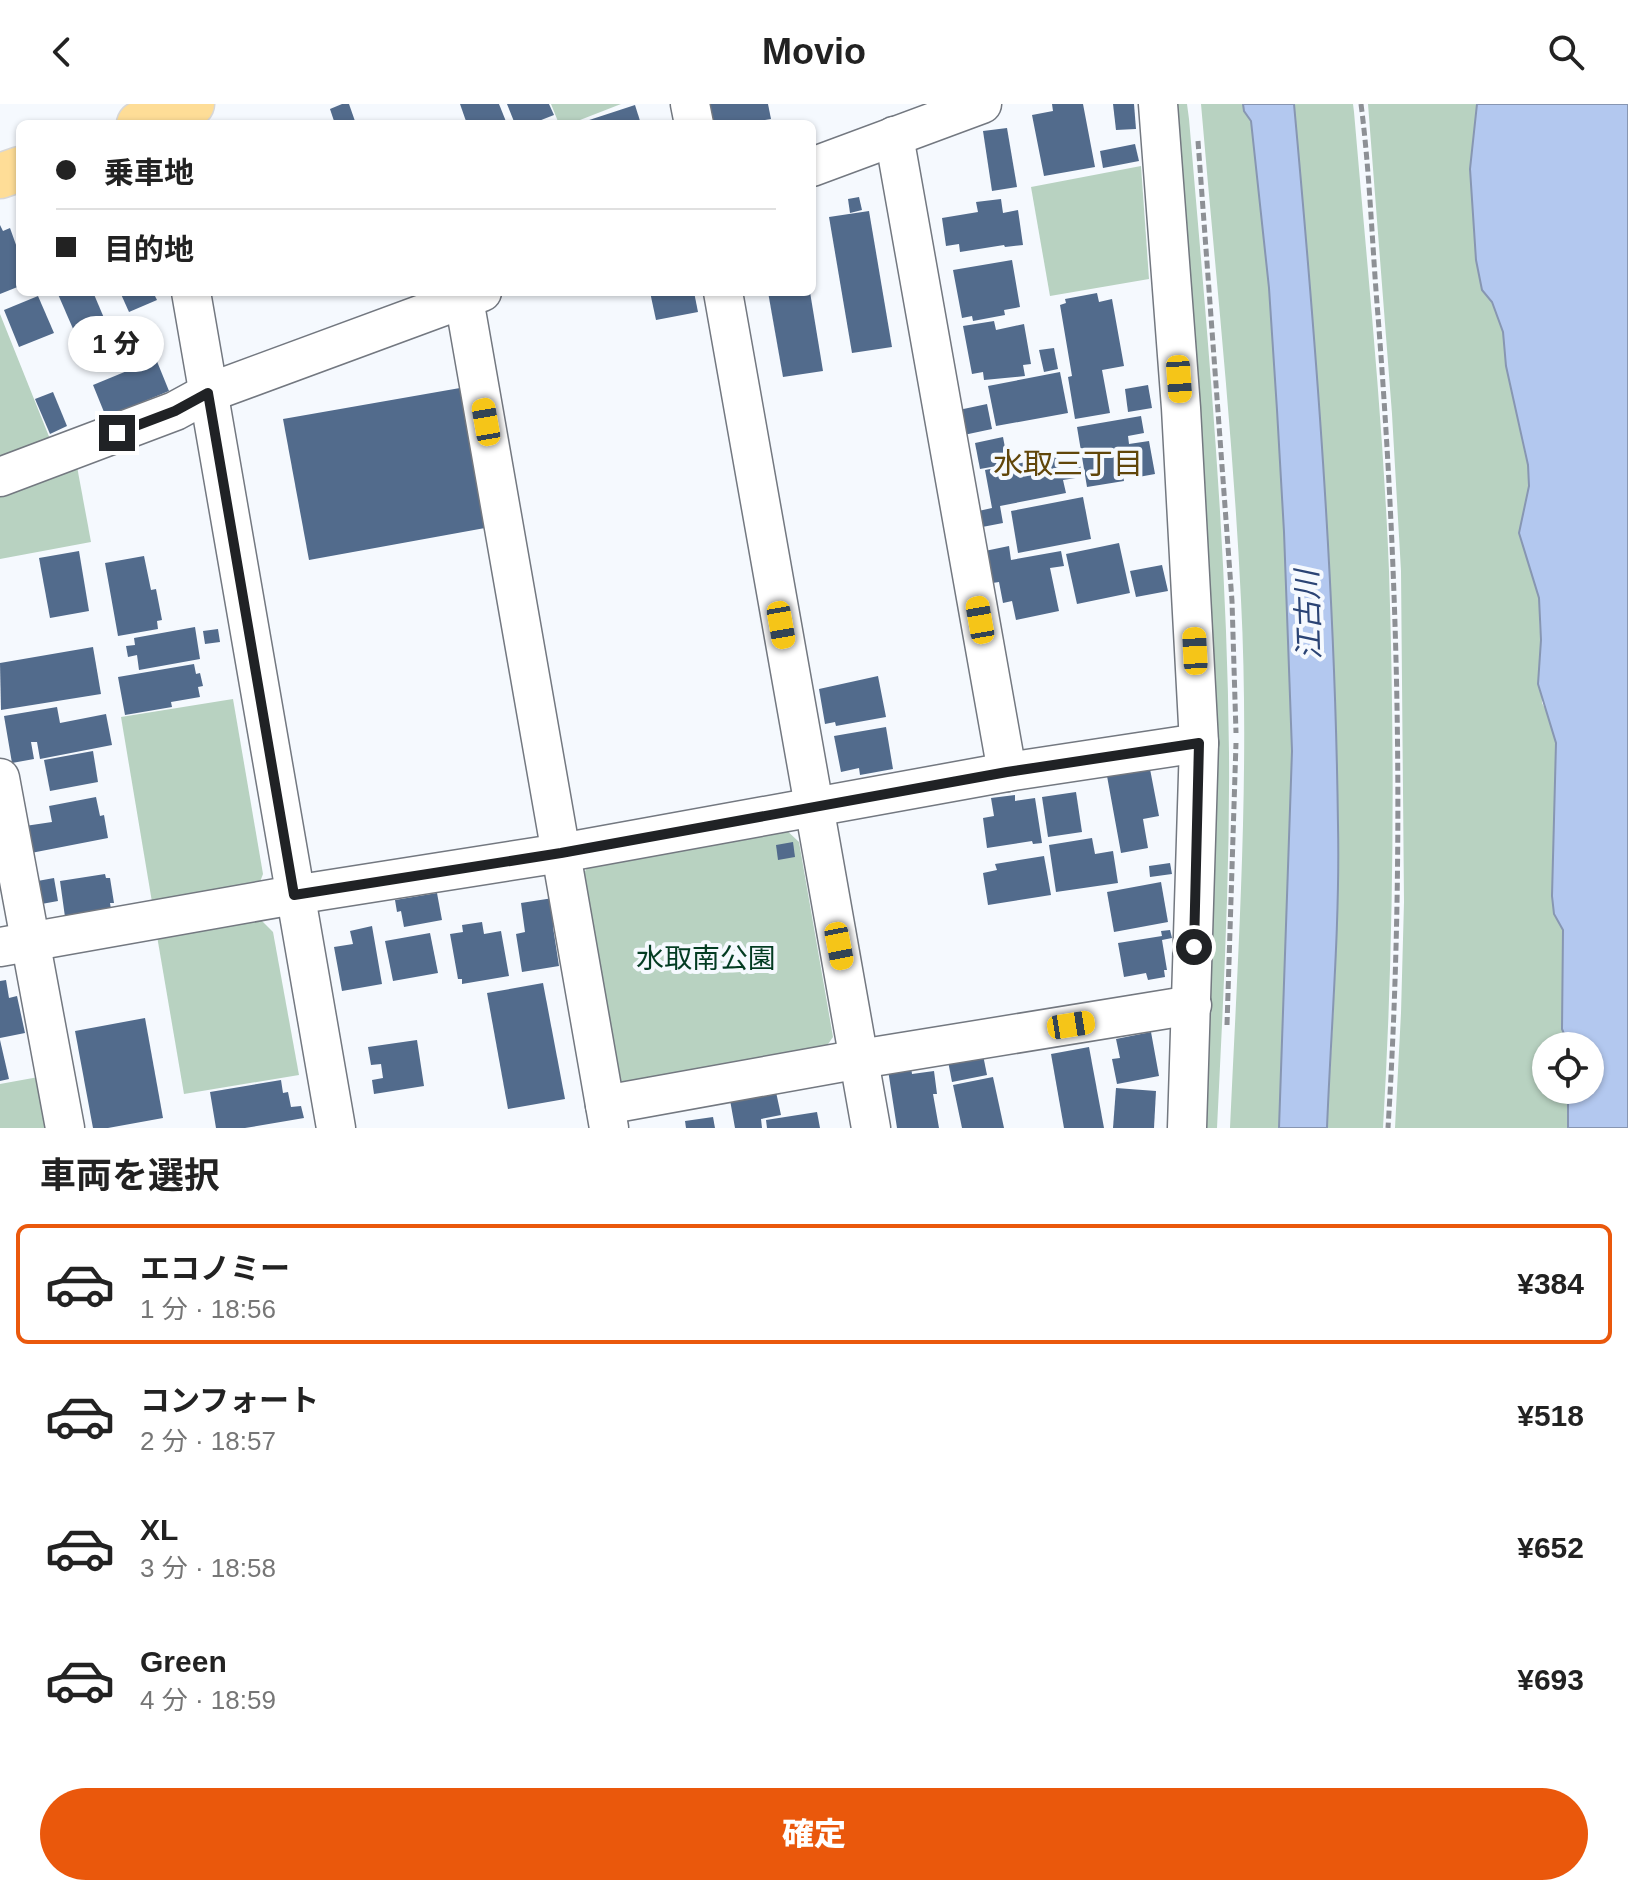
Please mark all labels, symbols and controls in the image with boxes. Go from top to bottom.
icon: back [40,30,84,74]
icon: search [1544,30,1588,74]
text: Movio [762,31,866,72]
text: 乗車地 [104,156,194,189]
text: 目的地 [104,233,194,266]
callout: 1 分 [69,317,165,373]
text: 1 分 [92,329,140,359]
car [1165,354,1193,404]
car [470,396,502,448]
route end [99,415,135,451]
district label: 水取三丁目 [993,447,1143,480]
water label: 江古川 [1290,566,1326,661]
car [964,594,996,646]
car [765,599,797,651]
car [1182,626,1208,676]
car [823,920,855,972]
route start [1176,929,1212,965]
park label: 水取南公園 [636,943,776,974]
car [1045,1009,1097,1041]
map controls [1532,1032,1604,1104]
button: locate [1532,1032,1604,1104]
text: 車両を選択 [40,1155,220,1196]
icon: car [44,1248,116,1320]
text: エコノミー [140,1252,290,1285]
text: ¥384 [1517,1267,1584,1300]
text: 1 分 · 18:56 [140,1294,276,1324]
icon: car [44,1380,116,1452]
text: コンフォート [140,1384,319,1417]
text: ¥518 [1517,1399,1584,1432]
text: 2 分 · 18:57 [140,1426,276,1456]
icon: car [44,1512,116,1584]
text: XL [140,1513,178,1546]
text: ¥652 [1517,1531,1584,1564]
text: 3 分 · 18:58 [140,1553,276,1583]
icon: car [44,1644,116,1716]
text: Green [140,1645,227,1678]
text: ¥693 [1517,1663,1584,1696]
text: 4 分 · 18:59 [140,1685,276,1715]
button: 確定 [40,1788,1588,1880]

